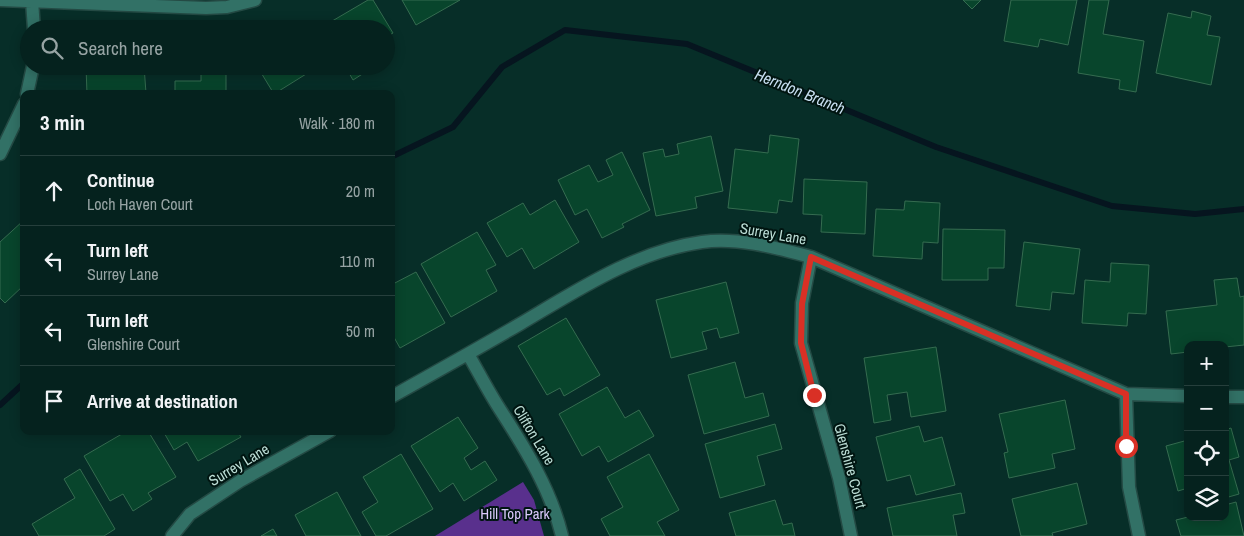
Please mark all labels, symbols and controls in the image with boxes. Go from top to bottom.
search box [20,20,395,75]
icon: search [38,34,66,62]
text: Search here [78,35,163,61]
water label: Herndon Branch [752,63,848,119]
text: 3 min [40,108,85,137]
text: Walk · 180 m [299,112,375,134]
text: Continue [87,167,155,193]
icon: ahead [40,177,68,205]
text: 20 m [346,180,375,202]
text: Loch Haven Court [87,193,193,215]
street label: Surrey Lane [738,217,808,250]
text: Turn left [87,237,148,263]
icon: left [40,247,68,275]
text: 110 m [339,250,375,272]
text: Surrey Lane [87,263,158,285]
text: Turn left [87,307,148,333]
icon: left [40,317,68,345]
text: 50 m [346,320,375,342]
text: Glenshire Court [87,333,180,355]
map controls [1184,341,1229,521]
button: + [1184,341,1229,386]
route end [803,384,826,407]
button: − [1184,386,1229,431]
icon: arrive [40,387,68,415]
text: Arrive at destination [87,388,238,414]
street label: Clifton Lane [508,401,561,469]
street label: Glenshire Court [829,421,872,511]
button: locate [1184,431,1229,476]
route start [1115,435,1138,458]
street label: Surrey Lane [205,438,273,491]
button: layers [1184,476,1229,521]
park label: Hill Top Park [480,503,551,524]

